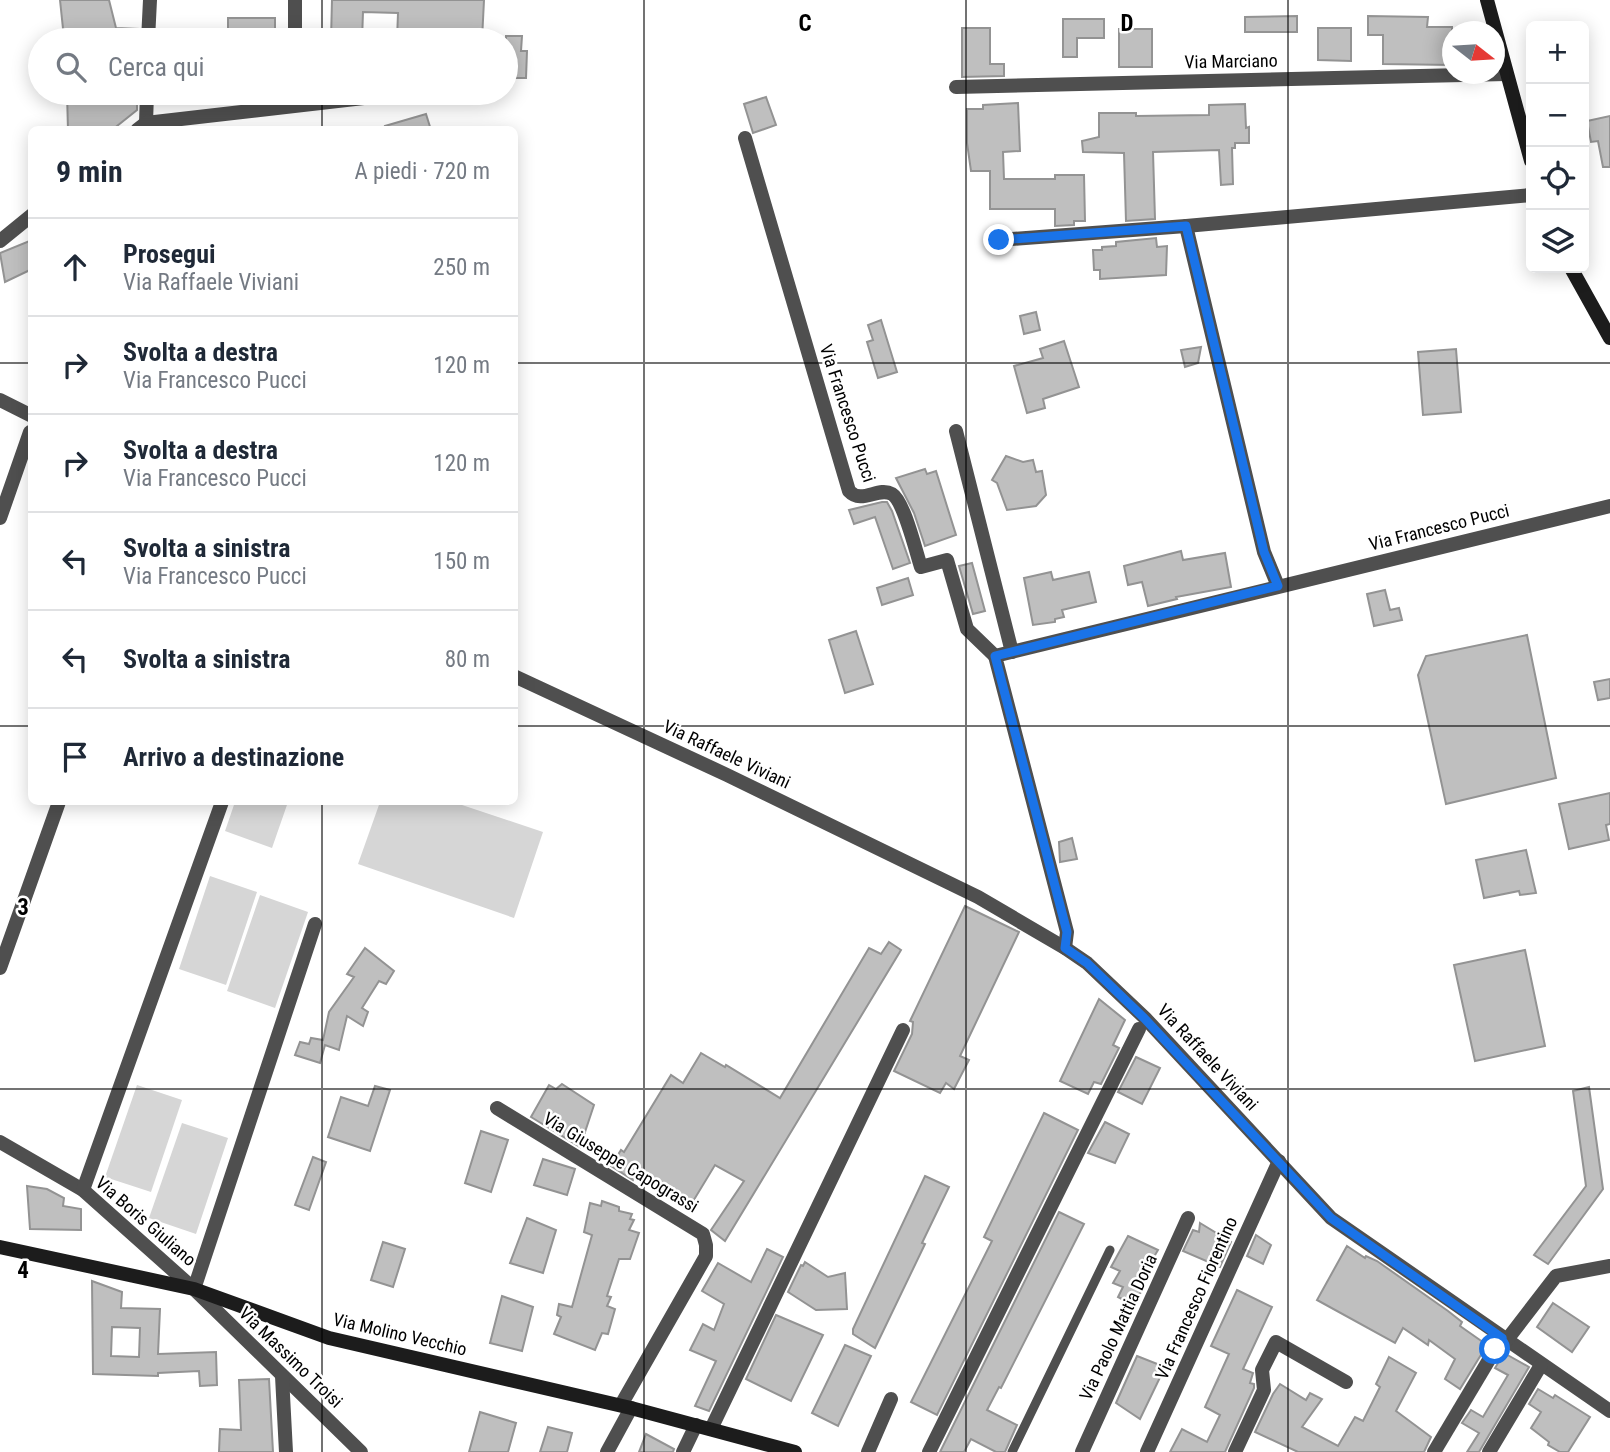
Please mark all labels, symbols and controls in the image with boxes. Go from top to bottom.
text: C [798,10,812,37]
text: D [1121,10,1134,37]
north arrow [1442,21,1505,84]
map controls [1526,21,1589,273]
button: + [1526,21,1589,84]
search box [28,28,518,105]
icon: search [52,48,90,86]
street label: Via Marciano [1184,50,1278,72]
text: Cerca qui [108,52,205,82]
button: − [1526,84,1589,147]
button: locate [1526,147,1589,210]
text: 9 min [56,154,123,189]
text: A piedi · 720 m [355,158,490,185]
button: layers [1526,210,1589,273]
route end [983,224,1014,255]
text: Prosegui [123,239,216,269]
icon: ahead [56,248,94,286]
text: 250 m [433,254,490,281]
text: Via Raffaele Viviani [123,269,299,296]
text: Svolta a destra [123,337,278,367]
street label: Via Francesco Pucci [816,341,880,485]
icon: right [56,346,94,384]
text: 120 m [433,352,490,379]
text: Via Francesco Pucci [123,367,307,394]
text: Svolta a destra [123,435,278,465]
icon: right [56,444,94,482]
text: 120 m [433,450,490,477]
text: Via Francesco Pucci [123,465,307,492]
street label: Via Francesco Pucci [1367,499,1511,555]
text: Svolta a sinistra [123,533,290,563]
icon: left [56,542,94,580]
text: 150 m [433,548,490,575]
text: Via Francesco Pucci [123,563,307,590]
icon: left [56,640,94,678]
text: Svolta a sinistra [123,644,290,674]
text: 80 m [445,646,490,673]
street label: Via Raffaele Viviani [660,715,794,793]
icon: arrive [56,738,94,776]
text: Arrivo a destinazione [123,742,344,772]
text: 3 [17,894,29,921]
street label: Via Raffaele Viviani [1153,999,1263,1115]
street label: Via Giuseppe Capograssi [540,1107,702,1217]
street label: Via Boris Giuliano [92,1172,200,1270]
street label: Via Francesco Fiorentino [1151,1213,1241,1383]
street label: Via Paolo Mattia Doria [1075,1250,1161,1404]
text: 4 [17,1257,29,1284]
street label: Via Massimo Troisi [235,1302,347,1412]
street label: Via Molino Vecchio [331,1308,469,1360]
route start [1479,1333,1510,1364]

